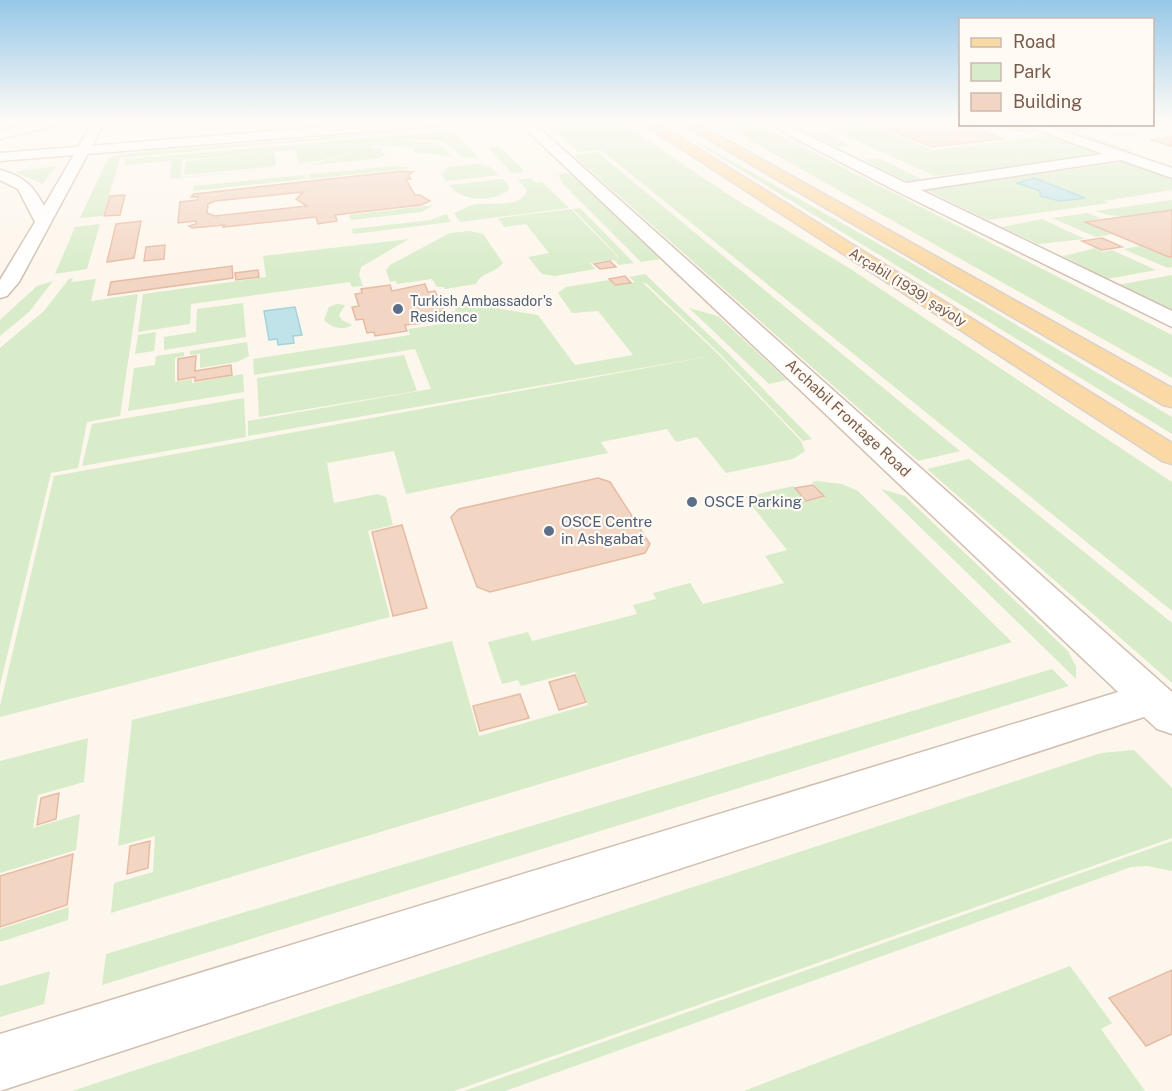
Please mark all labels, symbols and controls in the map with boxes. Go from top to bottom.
legend [959,18,1154,126]
text: Road [1013,31,1056,52]
text: Park [1013,61,1051,82]
text: Building [1013,91,1082,112]
street label: Arçabil (1939) şaýoly [846,244,970,330]
place label: Turkish Ambassador's Residence [410,293,552,325]
marker: Turkish Ambassador's Residence [391,302,405,316]
street label: Archabil Frontage Road [782,355,914,480]
place label: OSCE Parking [704,493,802,510]
marker: OSCE Parking [685,495,699,509]
place label: OSCE Centre in Ashgabat [561,513,652,547]
marker: OSCE Centre in Ashgabat [542,524,556,538]

